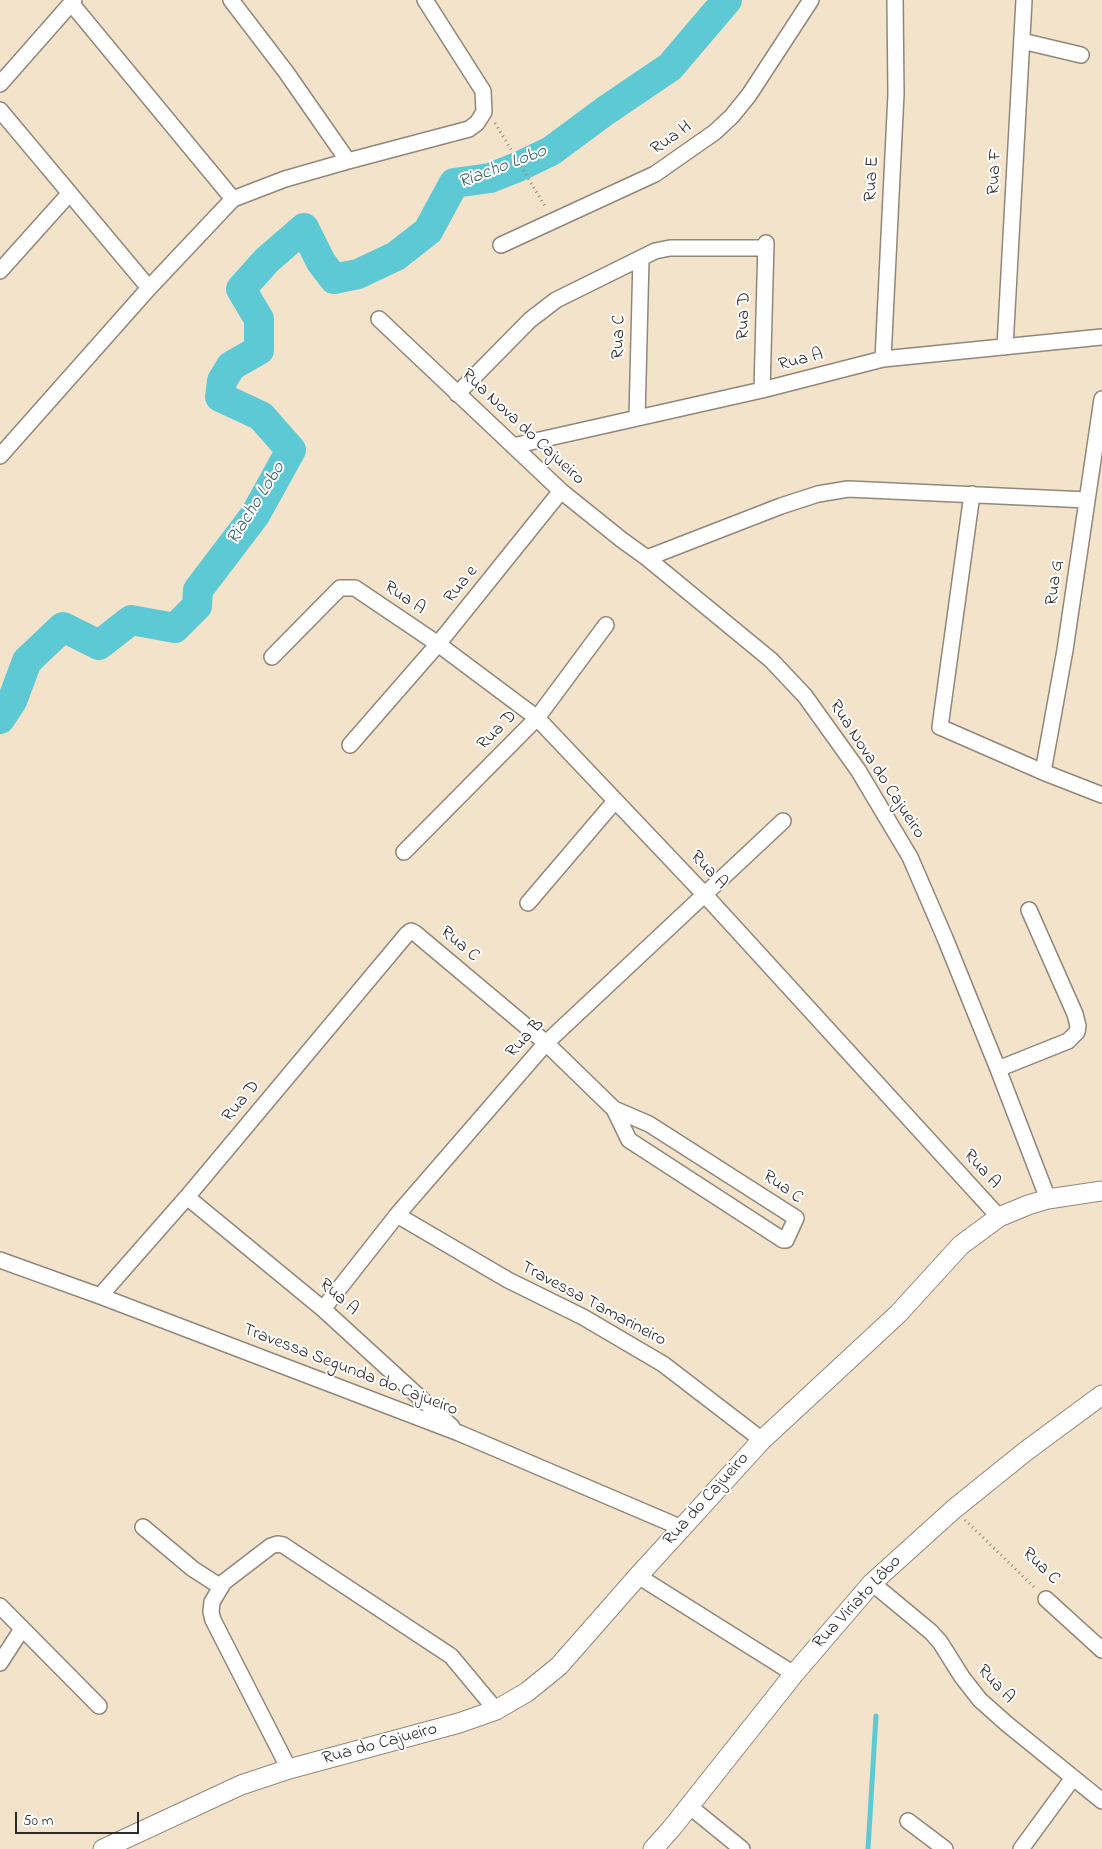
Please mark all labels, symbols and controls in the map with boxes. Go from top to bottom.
street label: Rua H [647,117,697,161]
water label: Riacho Lobo [456,141,550,195]
street label: Rua F [984,148,1008,196]
street label: Rua E [861,156,885,202]
street label: Rua D [733,292,757,340]
street label: Rua C [609,315,631,359]
street label: Rua A [776,345,826,377]
street label: Rua Nova do Cajueiro [456,365,588,491]
water label: Riacho Lobo [223,459,291,549]
street label: Rua G [1042,559,1070,607]
street label: Rua e [440,562,484,608]
street label: Rua A [379,577,429,621]
street label: Rua Nova do Cajueiro [823,697,929,843]
street label: Rua D [474,707,522,755]
street label: Rua A [685,847,731,895]
street label: Rua C [435,922,483,968]
street label: Rua B [502,1015,550,1063]
street label: Rua D [218,1077,266,1127]
street label: Rua A [958,1146,1004,1194]
street label: Rua C [758,1166,806,1210]
street label: Travessa Tamarineiro [517,1258,669,1352]
street label: Rua A [314,1275,362,1321]
street label: Travessa Segunda do Cajueiro [239,1320,461,1422]
street label: Rua do Cajueiro [659,1449,755,1551]
street label: Rua C [1017,1544,1063,1590]
street label: Rua Viriato Lôbo [809,1552,907,1654]
street label: Rua A [972,1661,1018,1709]
street label: Rua do Cajueiro [320,1719,440,1771]
scale bar [18,1802,141,1834]
text: 50 m [23,1810,53,1832]

